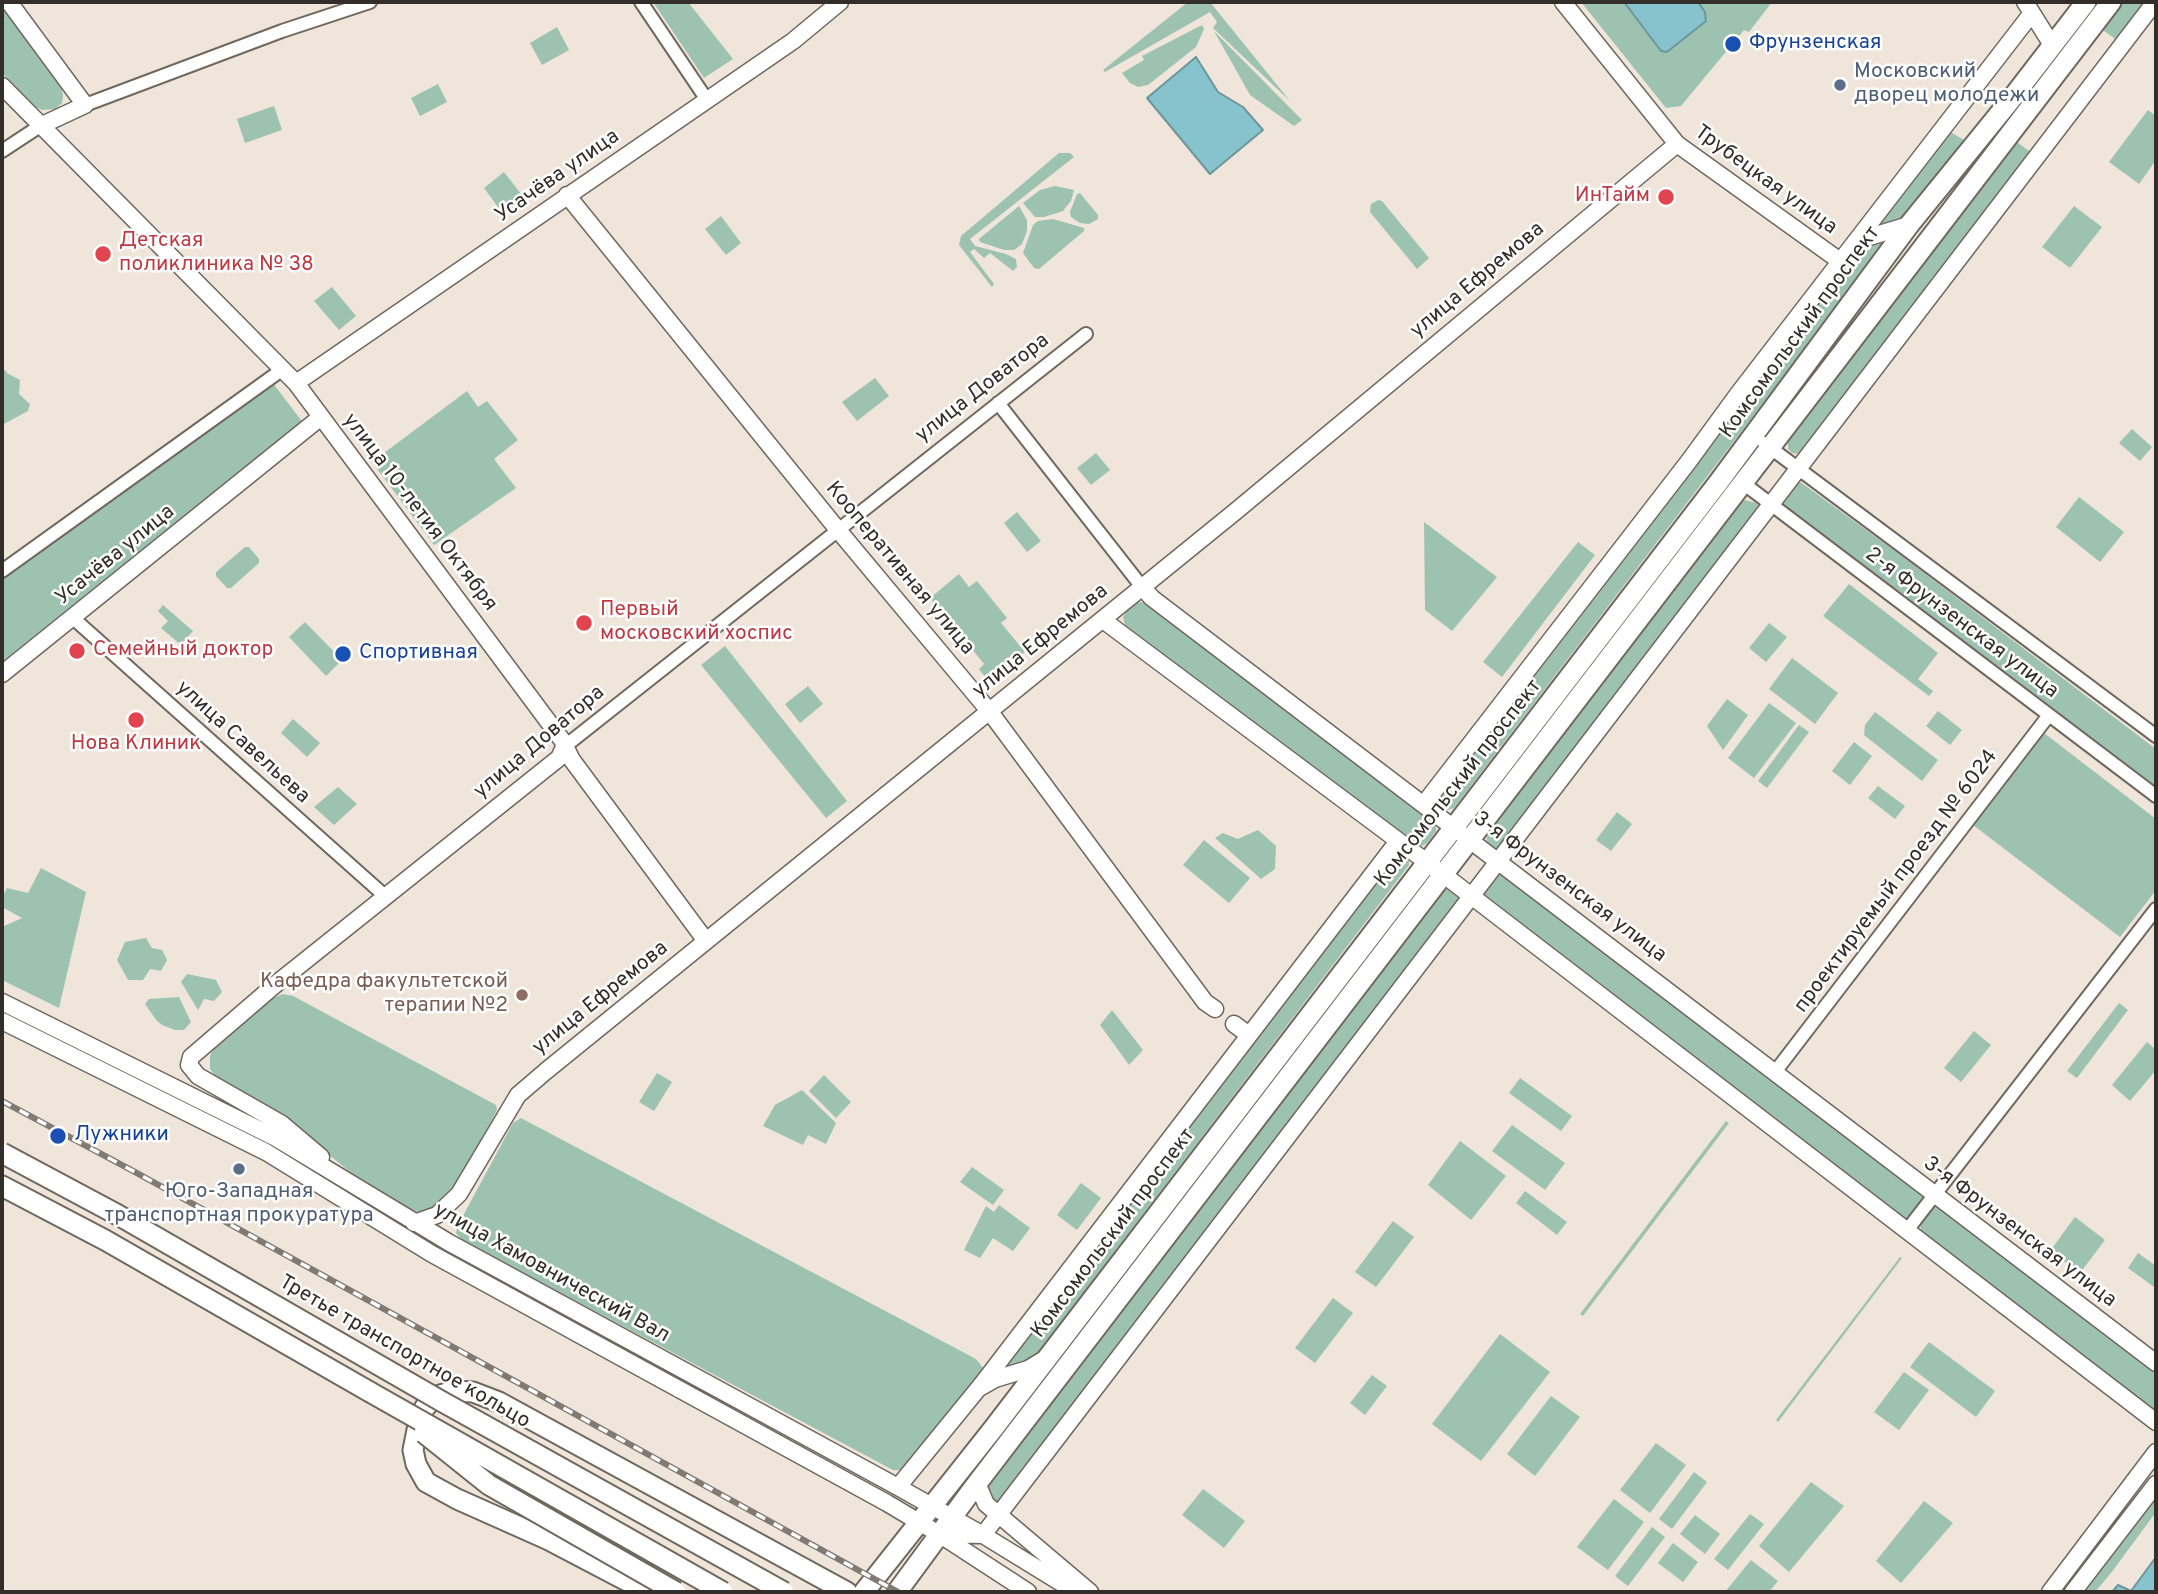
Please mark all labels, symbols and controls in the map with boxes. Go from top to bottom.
place label: Фрунзенская [1749,31,1882,57]
marker: Фрунзенская [1723,34,1743,54]
place label: Московский дворец молодежи [1854,60,2039,110]
marker: Московский дворец молодежи [1832,77,1848,93]
street label: Трубецкая улица [1689,121,1841,241]
street label: Усачёва улица [491,125,625,229]
place label: ИнТайм [1575,184,1650,210]
marker: ИнТайм [1656,187,1676,207]
street label: улица Ефремова [1406,218,1550,344]
street label: Комсомольский проспект [1716,222,1886,444]
place label: Детская поликлиника № 38 [119,229,314,279]
marker: Детская поликлиника № 38 [93,244,113,264]
street label: улица Доватора [911,329,1055,449]
street label: улица 10-летия Октября [336,409,502,617]
street label: Кооперативная улица [819,477,979,661]
street label: Усачёва улица [51,500,181,612]
street label: 2-я Фрунзенская улица [1859,543,2063,705]
street label: улица Ефремова [968,580,1114,704]
place label: Первый московский хоспис [600,598,793,648]
marker: Первый московский хоспис [574,613,594,633]
place label: Семейный доктор [93,638,273,664]
marker: Семейный доктор [67,641,87,661]
place label: Спортивная [359,641,478,667]
marker: Спортивная [333,644,353,664]
street label: Комсомольский проспект [1370,675,1548,893]
street label: улица Савельева [170,676,314,810]
street label: улица Доватора [470,681,610,805]
marker: Нова Клиник [126,710,146,730]
place label: Нова Клиник [71,732,201,758]
street label: проектируемый проезд № 6024 [1790,745,2004,1019]
street label: 3-я Фрунзенская улица [1467,807,1671,969]
street label: улица Ефремова [528,937,674,1061]
place label: Кафедра факультетской терапии №2 [260,970,508,1020]
marker: Кафедра факультетской терапии №2 [514,987,530,1003]
place label: Лужники [74,1123,169,1149]
street label: Комсомольский проспект [1027,1124,1201,1344]
marker: Лужники [48,1126,68,1146]
street label: 3-я Фрунзенская улица [1917,1152,2121,1314]
marker: Юго-Западная транспортная прокуратура [231,1161,247,1177]
place label: Юго-Западная транспортная прокуратура [105,1180,373,1230]
street label: улица Хамовнический Вал [429,1198,673,1350]
street label: Третье транспортное кольцо [274,1271,534,1435]

